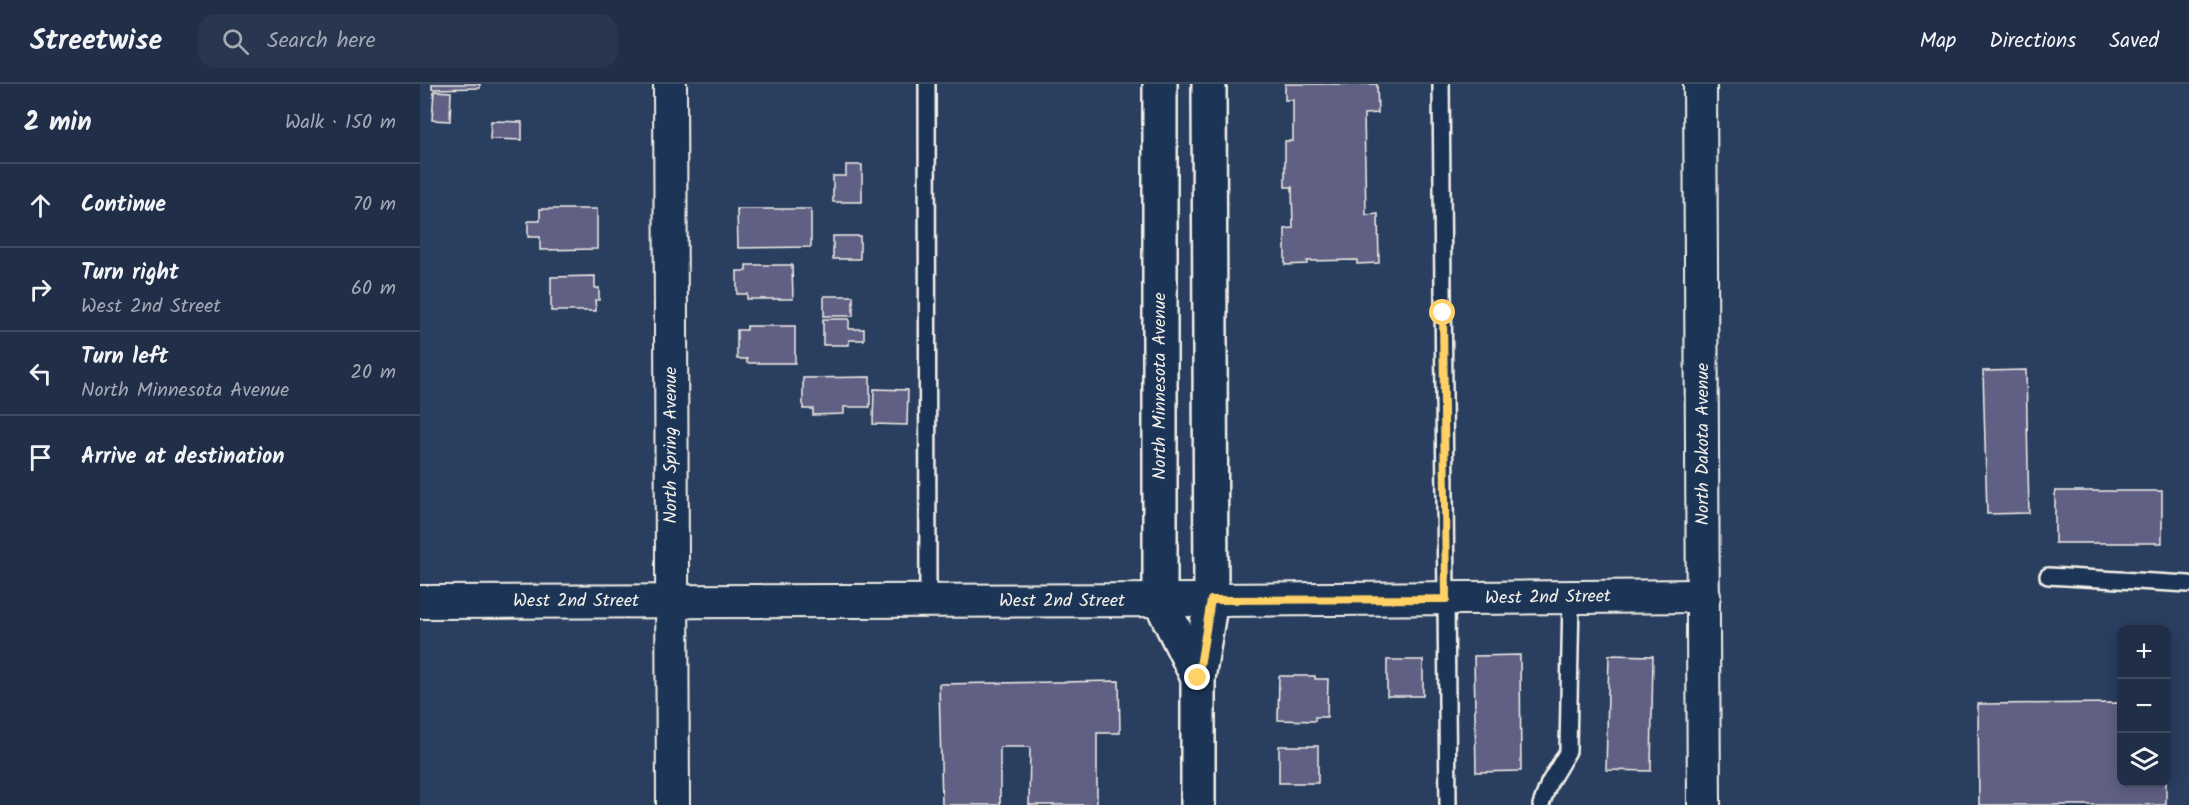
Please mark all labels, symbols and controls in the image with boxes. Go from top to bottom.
search box [198,14,618,68]
text: Streetwise [30,19,162,64]
text: Search here [267,24,376,59]
icon: search [219,25,252,58]
text: Map [1920,25,1956,58]
text: Directions [1989,25,2076,58]
text: Saved [2109,25,2159,58]
text: 2 min [24,102,92,144]
text: Walk · 150 m [285,107,396,139]
text: Continue [81,188,166,223]
icon: ahead [24,189,57,222]
text: 70 m [353,189,396,221]
text: Turn right [81,256,179,291]
icon: right [24,273,57,306]
text: 60 m [351,273,396,305]
text: West 2nd Street [81,291,221,323]
street label: North Minnesota Avenue [1146,292,1175,480]
route start [1429,299,1455,325]
text: Turn left [81,340,168,375]
icon: left [24,357,57,390]
text: 20 m [350,357,396,389]
street label: North Dakota Avenue [1689,363,1718,525]
street label: North Spring Avenue [657,367,686,523]
text: North Minnesota Avenue [81,375,289,407]
text: Arrive at destination [81,440,284,475]
icon: arrive [24,441,57,474]
street label: West 2nd Street [1485,582,1612,614]
street label: West 2nd Street [513,587,640,616]
street label: West 2nd Street [999,587,1126,616]
map controls [2117,625,2171,787]
button: + [2117,625,2171,679]
route end [1184,664,1210,690]
button: − [2117,679,2171,733]
button: layers [2117,733,2171,787]

